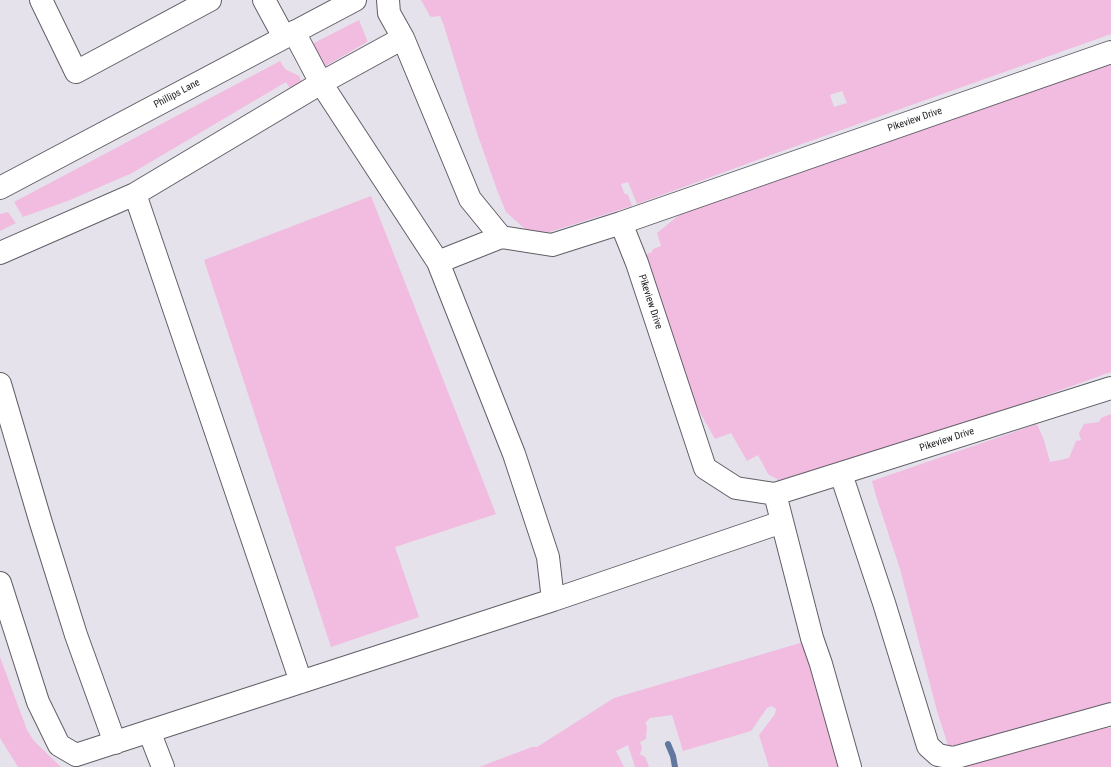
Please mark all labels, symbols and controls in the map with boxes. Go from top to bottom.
street label: Phillips Lane [152,77,202,111]
street label: Pikeview Drive [886,105,944,135]
street label: Pikeview Drive [636,273,664,331]
street label: Pikeview Drive [918,426,976,454]

